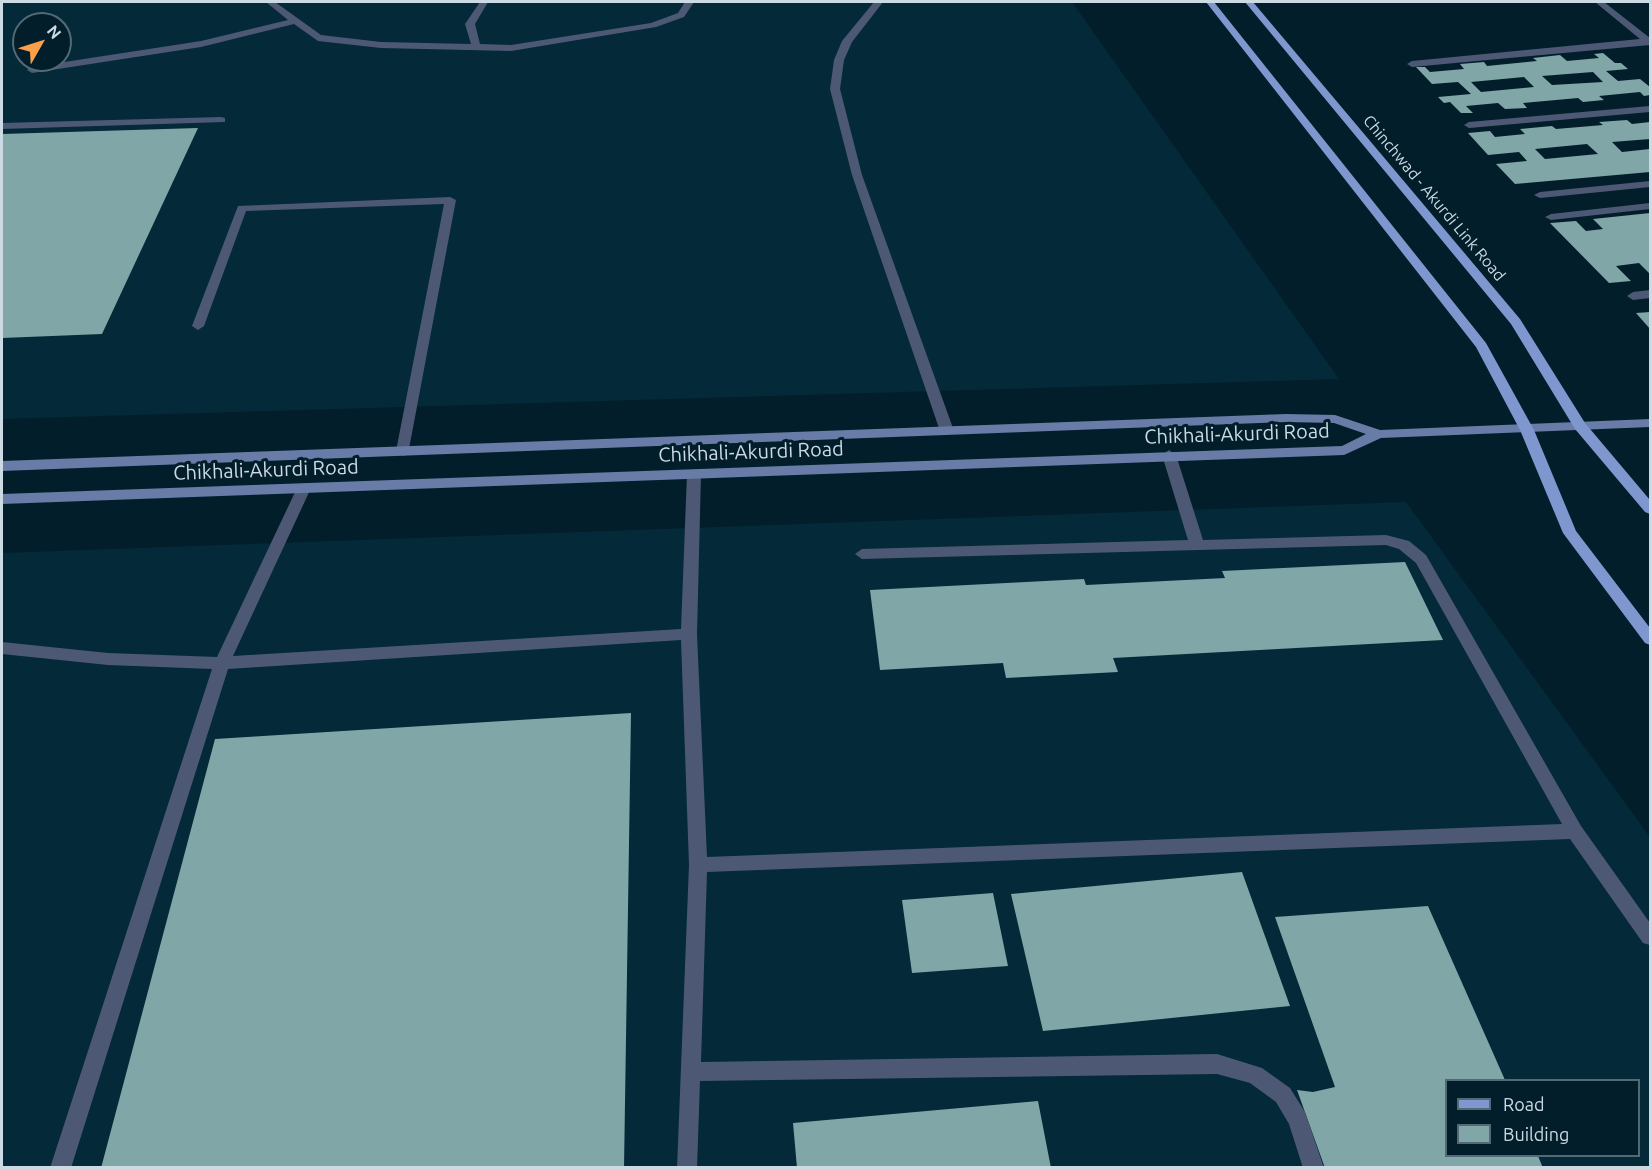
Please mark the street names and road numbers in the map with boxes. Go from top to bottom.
street label: Chinchwad - Akurdi Link Road [1359,111,1509,285]
street label: Chikhali-Akurdi Road [1144,419,1330,449]
street label: Chikhali-Akurdi Road [658,437,844,467]
street label: Chikhali-Akurdi Road [173,455,359,485]

